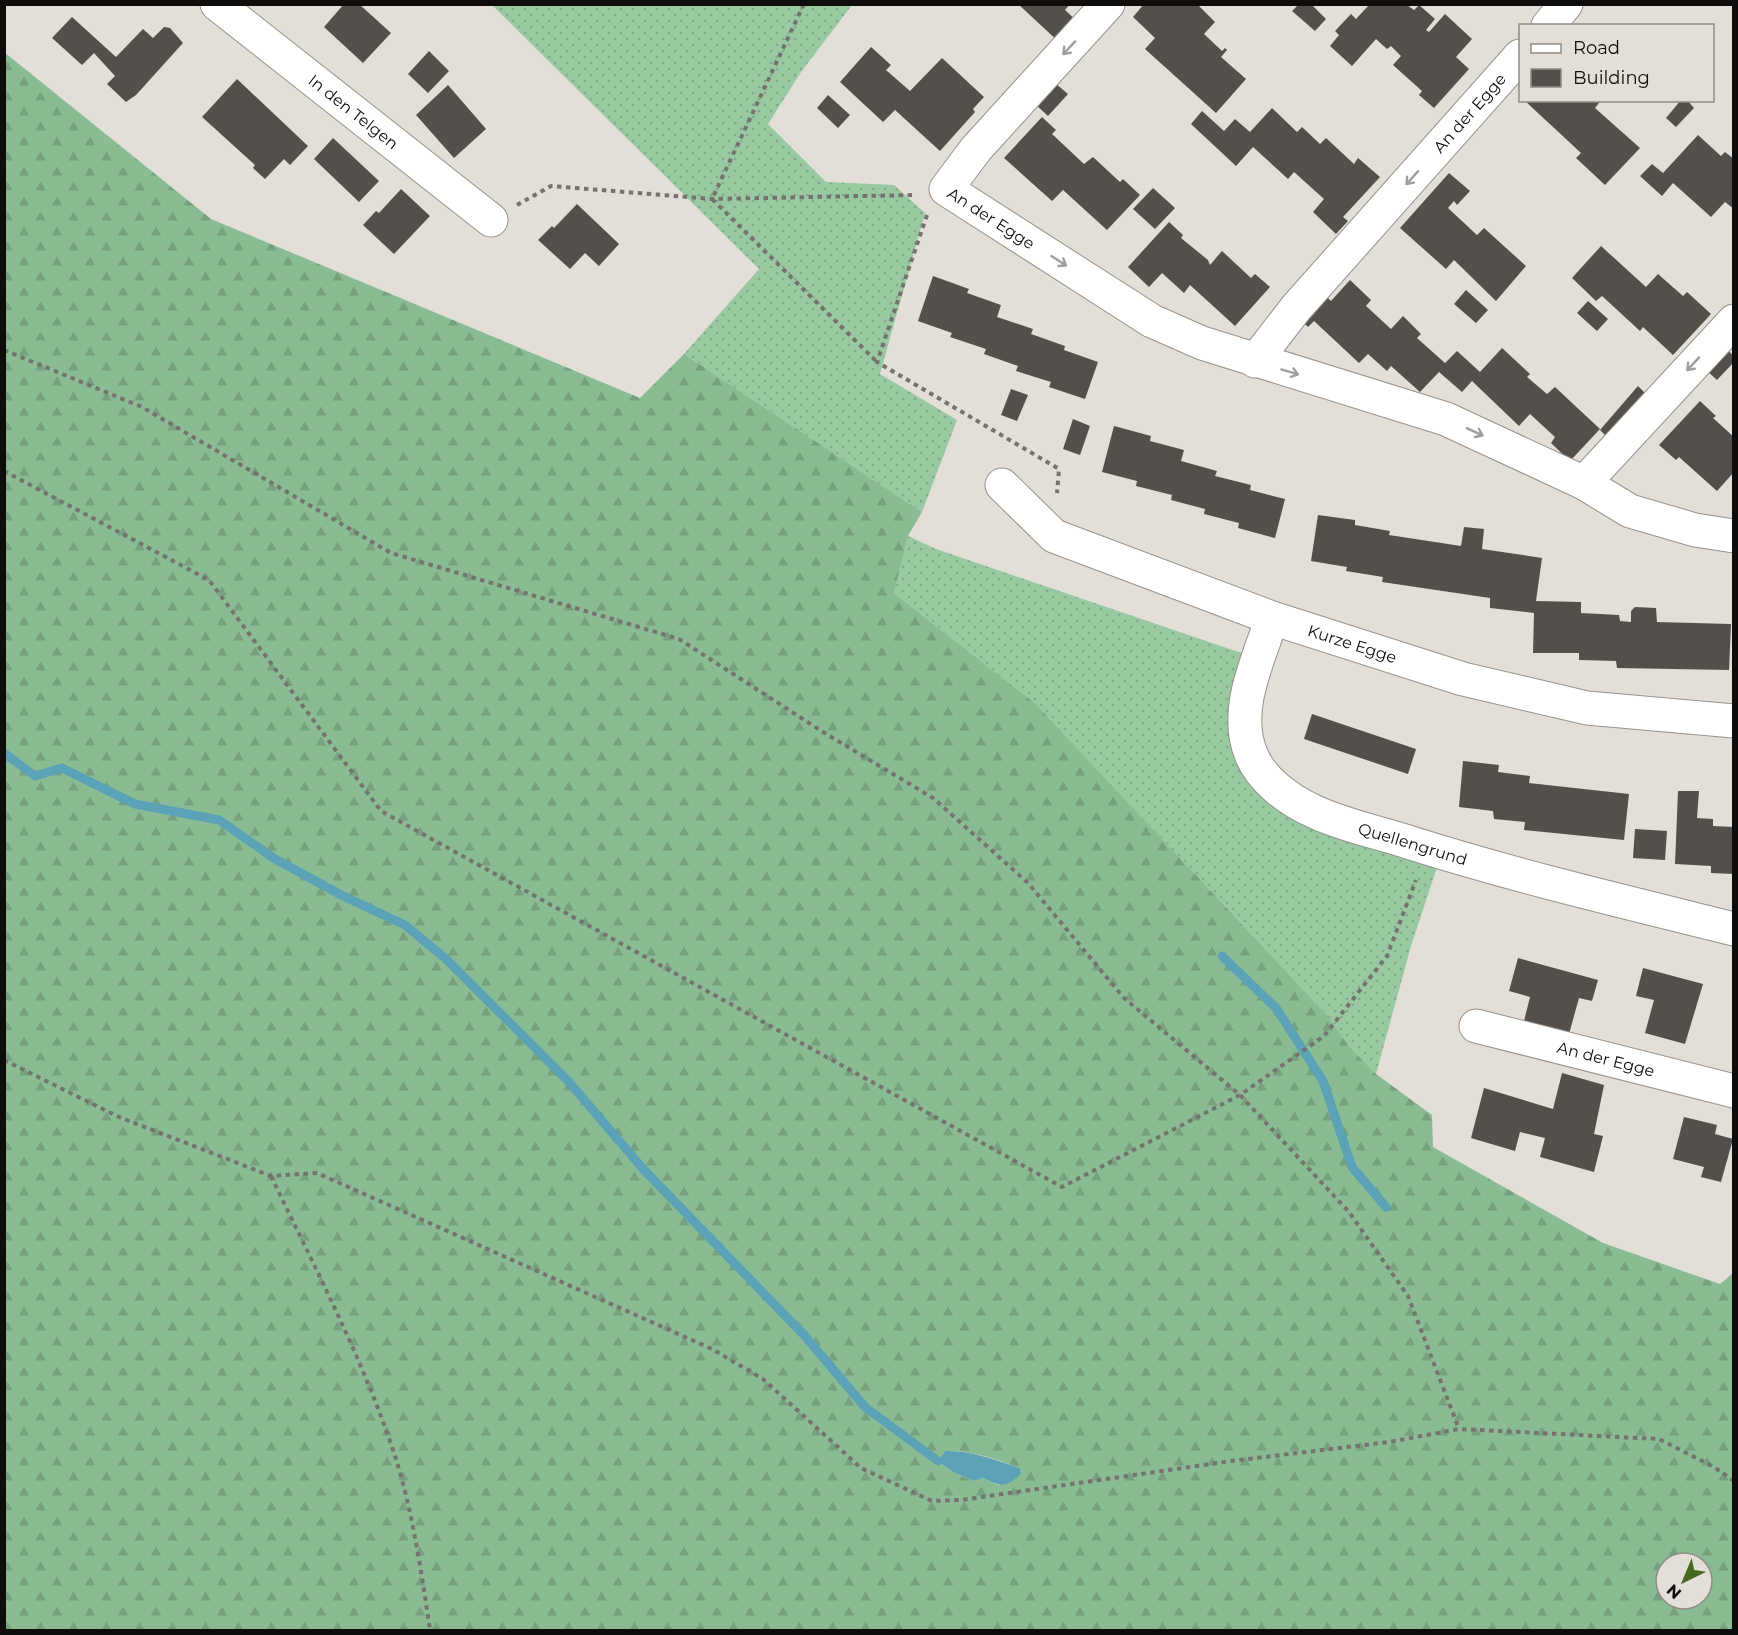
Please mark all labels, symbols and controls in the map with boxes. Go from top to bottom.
legend [1519,24,1714,102]
text: Road [1573,37,1620,59]
one-way arrow [1061,40,1076,55]
text: Building [1573,67,1650,89]
street label: An der Egge [1429,70,1510,157]
street label: In den Telgen [305,71,402,153]
one-way arrow [1405,170,1419,185]
street label: An der Egge [944,184,1038,253]
one-way arrow [1050,255,1066,267]
one-way arrow [1686,356,1701,371]
one-way arrow [1280,367,1299,378]
one-way arrow [1465,427,1483,439]
street label: Kurze Egge [1305,621,1399,667]
street label: Quellengrund [1356,819,1469,869]
street label: An der Egge [1555,1038,1657,1081]
north arrow [1654,1551,1714,1611]
text: N [1663,1580,1685,1603]

